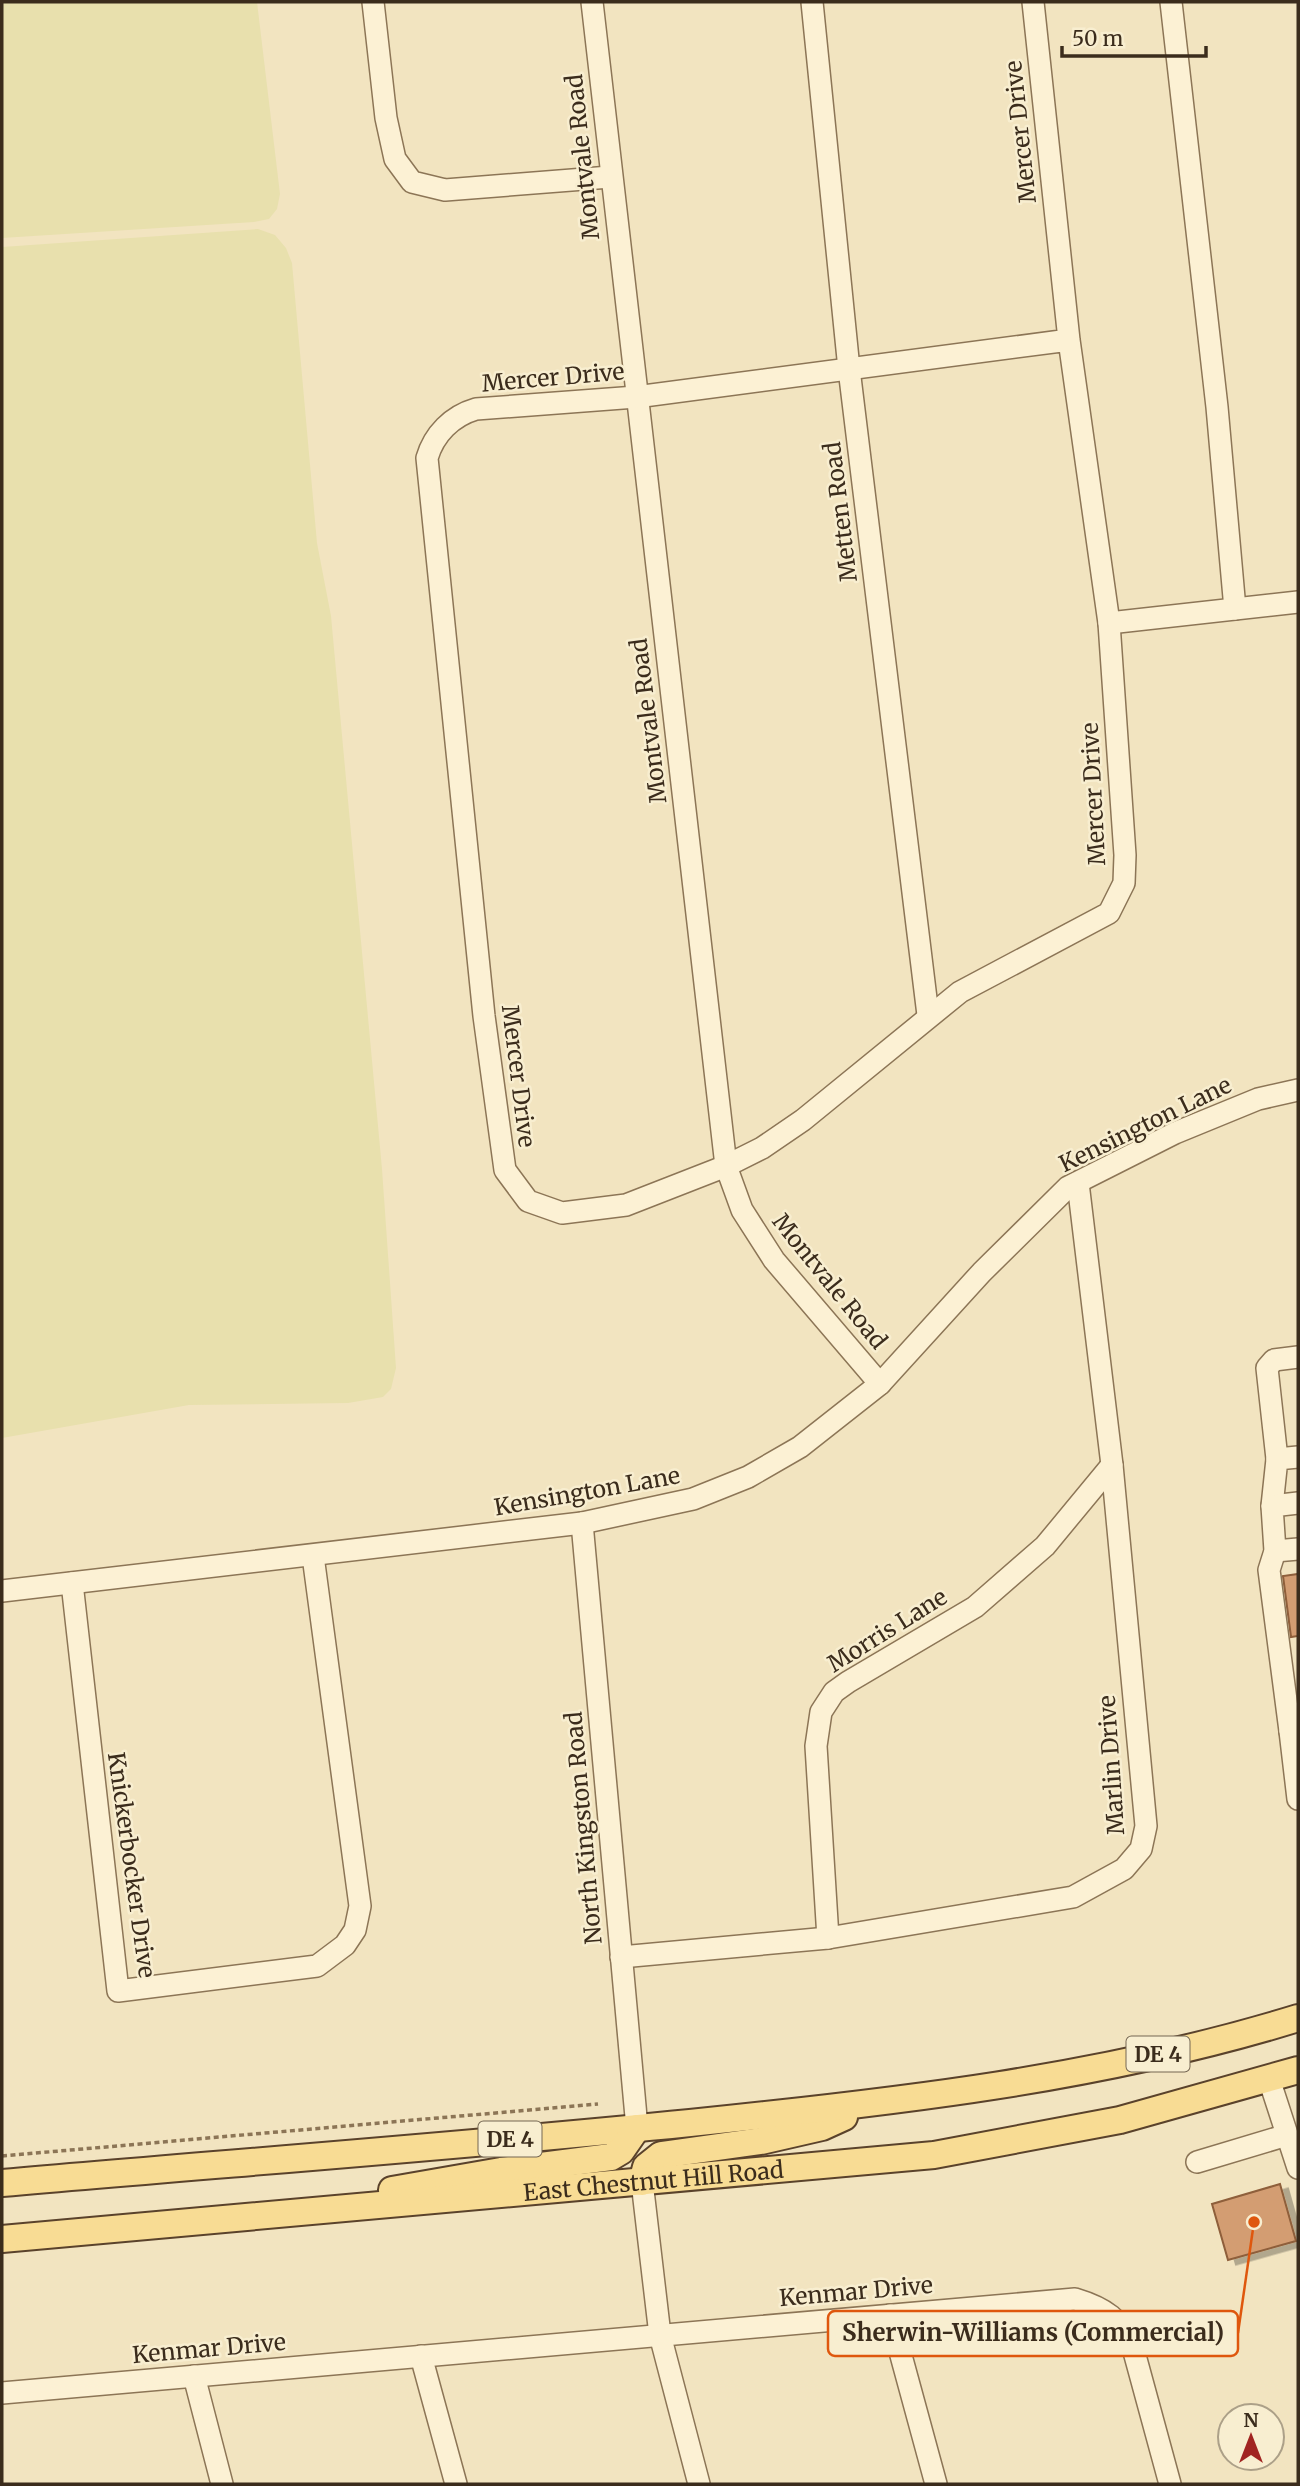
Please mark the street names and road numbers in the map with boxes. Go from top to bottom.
street label: Mercer Drive [998,59,1042,205]
street label: Montvale Road [559,73,605,241]
street label: Mercer Drive [480,356,626,398]
street label: Metten Road [817,440,863,584]
street label: Montvale Road [623,637,673,805]
street label: Mercer Drive [1075,722,1111,866]
street label: Mercer Drive [496,1003,542,1149]
street label: Kensington Lane [1054,1070,1236,1178]
street label: Montvale Road [767,1207,894,1355]
street label: Kensington Lane [492,1460,682,1522]
street label: Morris Lane [822,1582,952,1678]
street label: Marlin Drive [1092,1694,1130,1836]
street label: North Kingston Road [558,1710,608,1946]
street label: Knickerbocker Drive [102,1750,162,1980]
road number: DE 4 [1126,2036,1190,2072]
road number: DE 4 [478,2122,542,2156]
street label: East Chestnut Hill Road [522,2154,785,2206]
street label: Kenmar Drive [778,2270,934,2312]
street label: Kenmar Drive [131,2327,287,2369]

